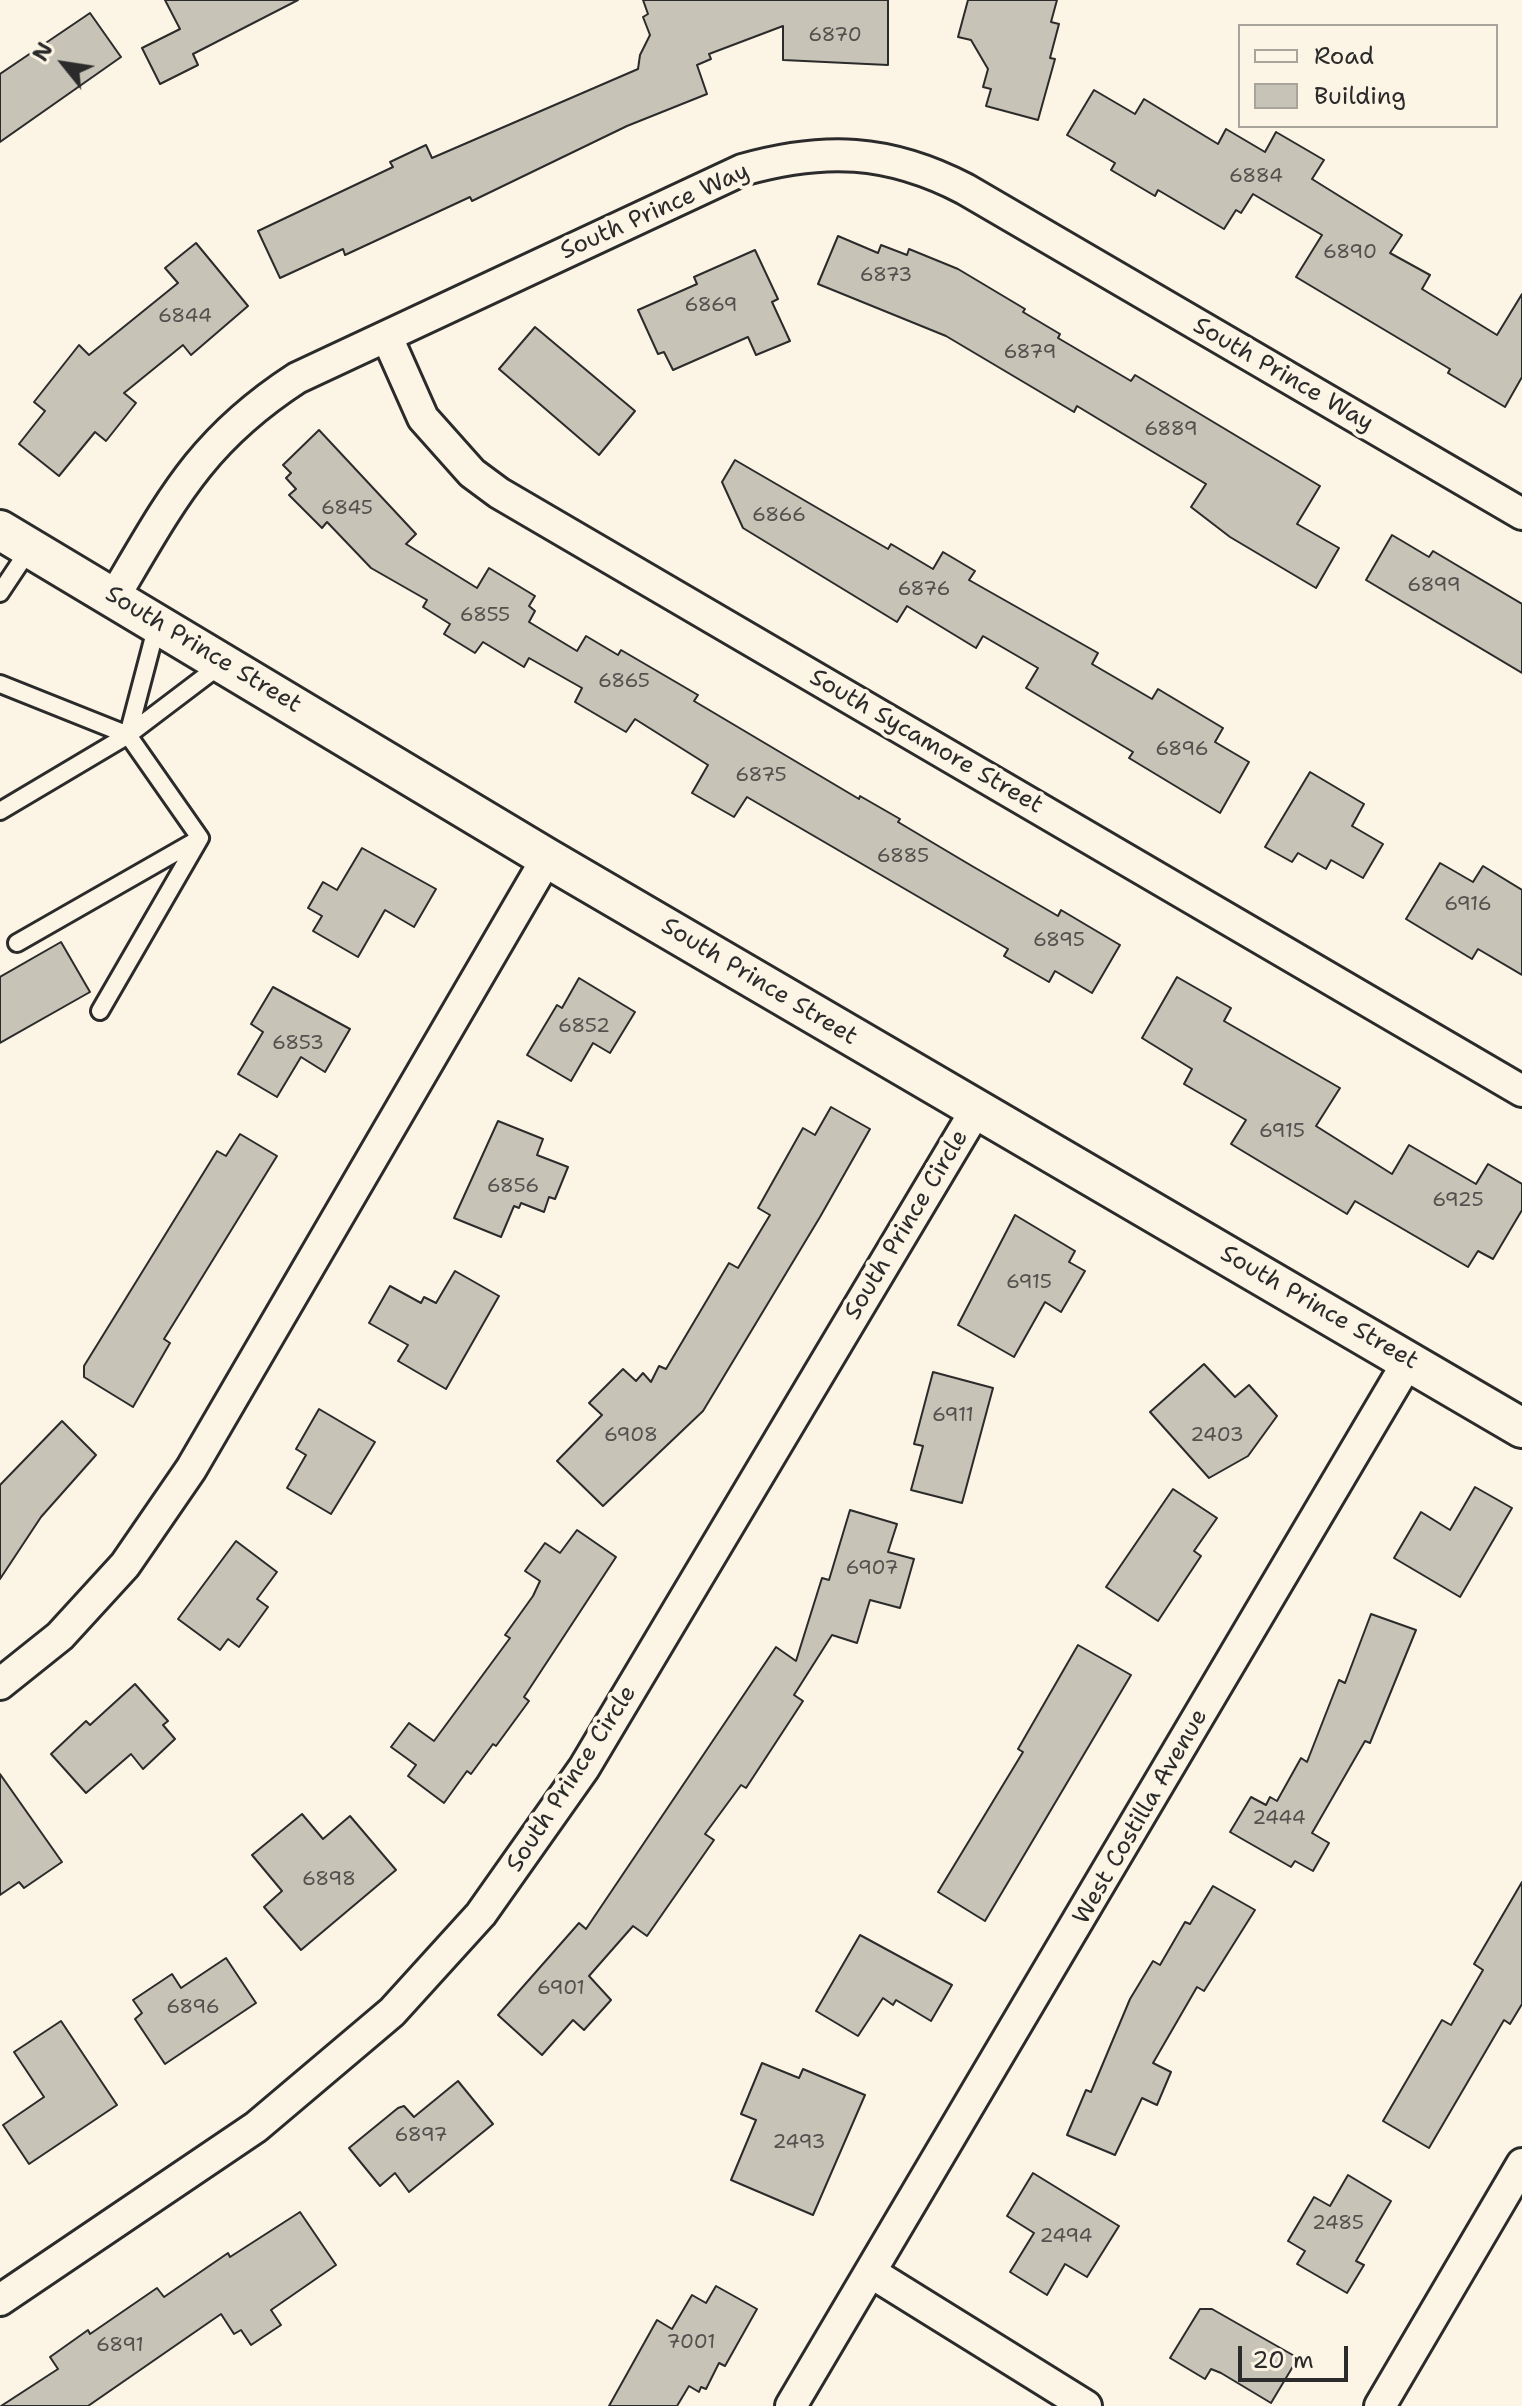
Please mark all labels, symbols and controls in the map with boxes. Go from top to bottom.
north arrow [24,24,104,104]
house number: 6870 [808,24,862,48]
legend [1238,24,1498,128]
text: N [26,37,60,67]
text: Road [1314,40,1374,72]
text: Building [1314,80,1406,112]
street label: South Prince Way [556,157,754,267]
house number: 6884 [1229,165,1283,189]
house number: 6890 [1323,241,1377,265]
house number: 6873 [860,264,912,288]
house number: 6869 [684,294,738,318]
house number: 6844 [158,305,212,329]
street label: South Prince Way [1188,312,1378,438]
house number: 6879 [1003,341,1057,365]
house number: 6889 [1144,418,1198,442]
house number: 6845 [321,497,373,521]
house number: 6866 [752,504,806,528]
house number: 6899 [1407,574,1461,598]
house number: 6876 [897,578,951,602]
street label: South Prince Street [100,580,306,720]
house number: 6855 [460,604,510,628]
street label: South Sycamore Street [804,663,1048,821]
house number: 6865 [598,670,650,694]
house number: 6896 [1155,738,1209,762]
house number: 6875 [735,764,787,788]
house number: 6885 [877,845,929,869]
house number: 6916 [1444,893,1492,917]
street label: South Prince Street [656,912,862,1052]
house number: 6895 [1033,929,1085,953]
house number: 6852 [558,1015,610,1039]
house number: 6853 [272,1032,324,1056]
house number: 6915 [1259,1120,1305,1144]
street label: South Prince Circle [839,1125,975,1325]
house number: 6856 [487,1175,539,1199]
house number: 6925 [1432,1189,1484,1213]
street label: South Prince Street [1215,1240,1423,1376]
house number: 6915 [1006,1271,1052,1295]
house number: 6911 [932,1404,974,1428]
house number: 6908 [604,1424,658,1448]
house number: 2403 [1190,1424,1244,1448]
house number: 6907 [845,1557,899,1581]
street label: South Prince Circle [501,1680,643,1878]
street label: West Costilla Avenue [1068,1704,1214,1930]
house number: 2444 [1252,1807,1306,1831]
house number: 6898 [302,1868,356,1892]
house number: 6901 [537,1977,585,2001]
house number: 6896 [166,1996,220,2020]
house number: 6897 [394,2124,448,2148]
house number: 2493 [773,2131,825,2155]
house number: 2485 [1312,2212,1364,2236]
house number: 2494 [1039,2225,1093,2249]
scale bar [1242,2330,1352,2380]
house number: 7001 [666,2331,716,2355]
house number: 6891 [96,2334,144,2358]
text: 20 m [1252,2344,1314,2376]

